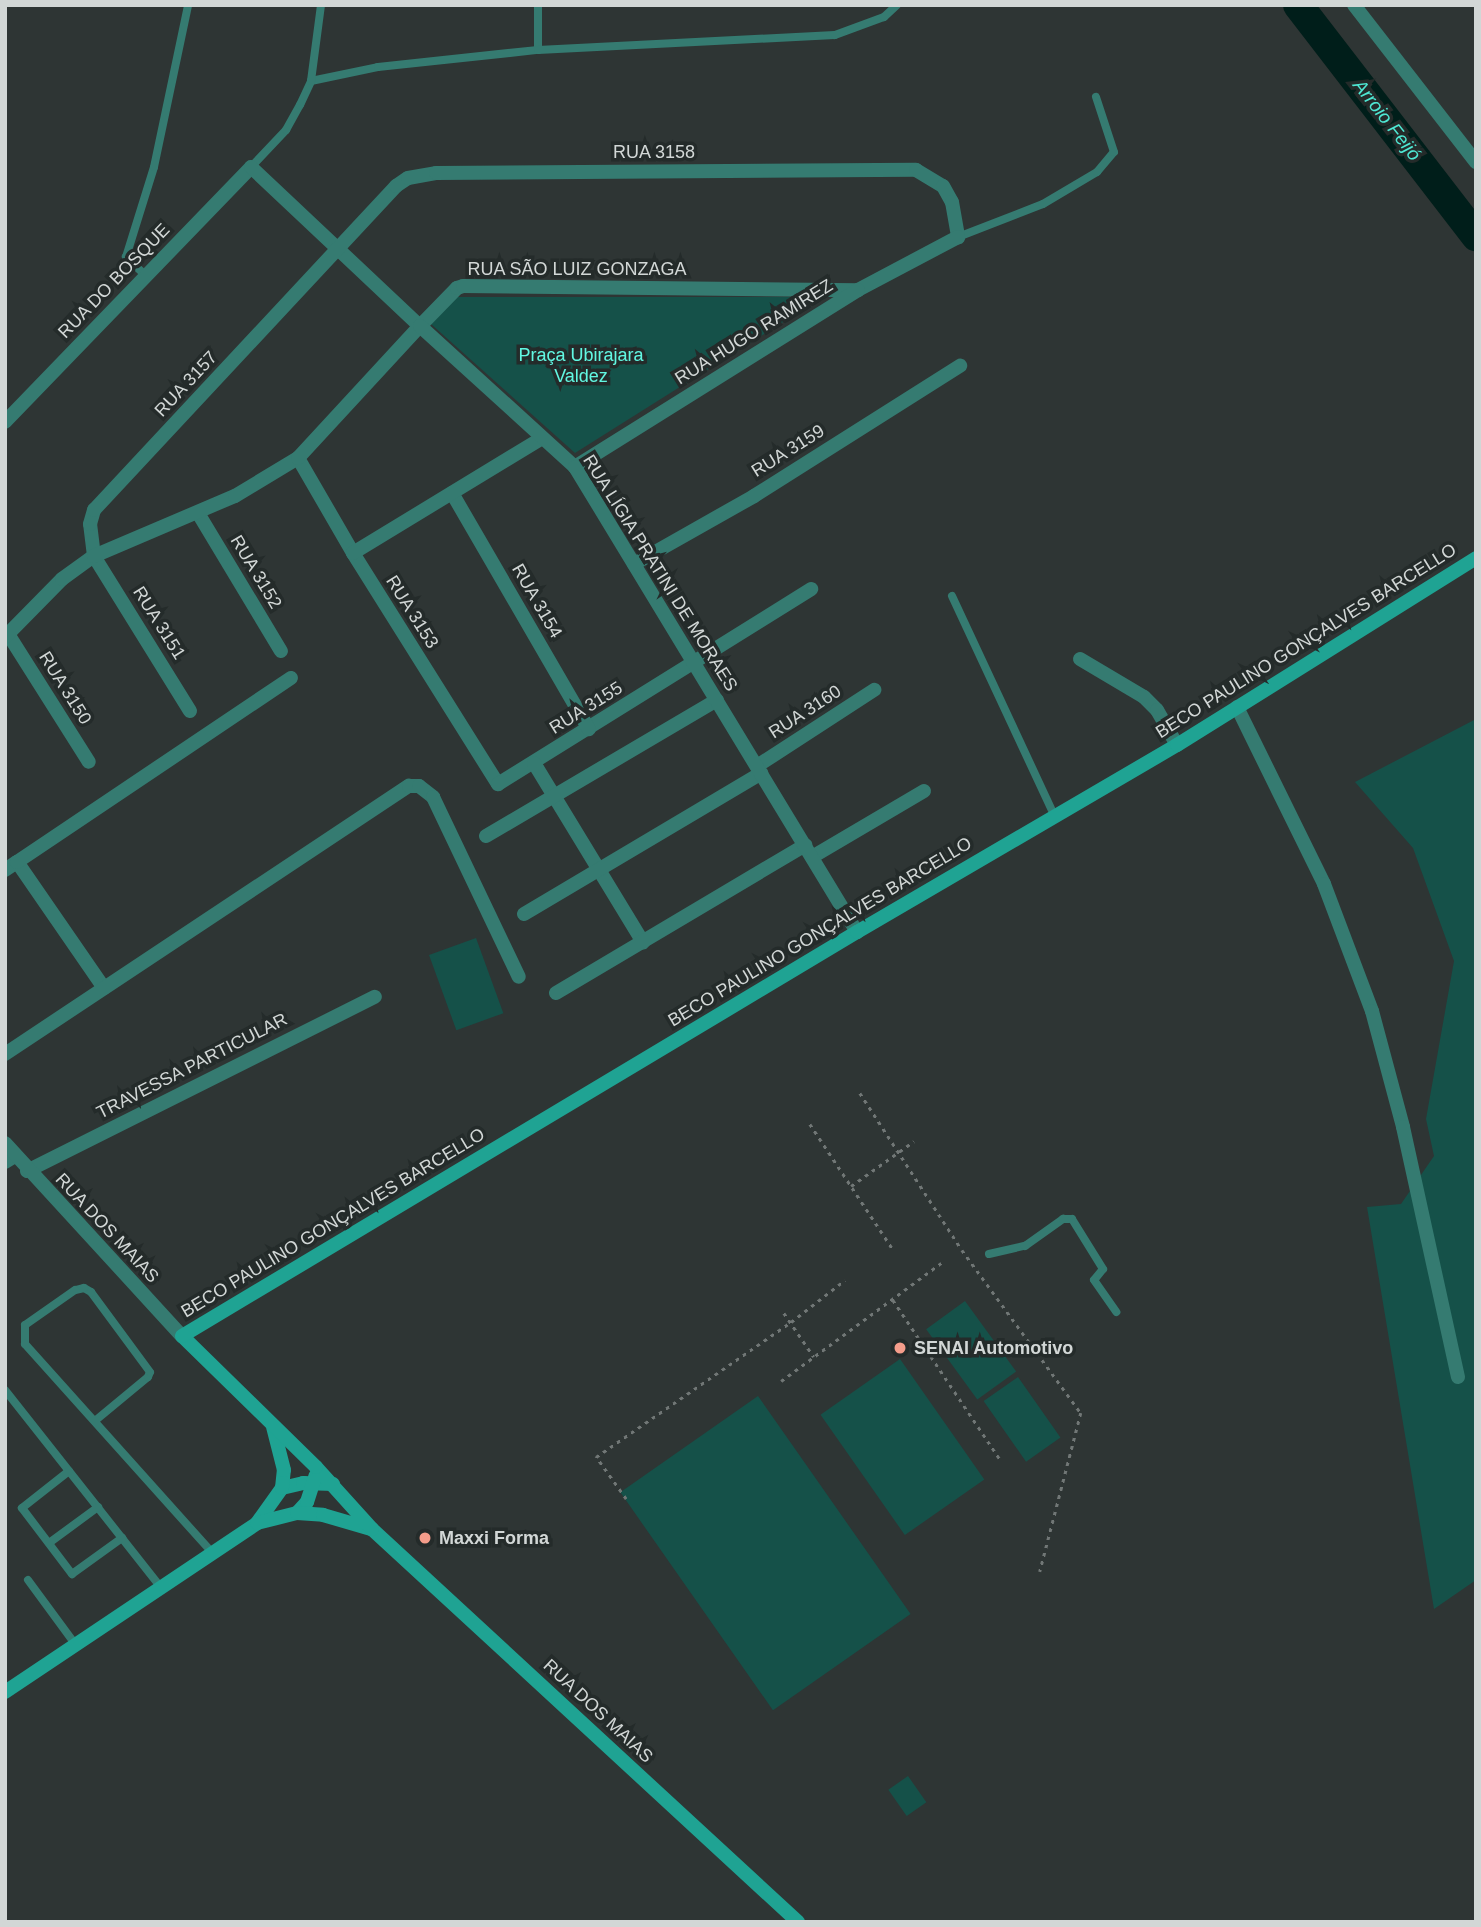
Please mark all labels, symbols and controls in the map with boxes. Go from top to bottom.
water label: Arroio Feijó [1348,75,1426,165]
street label: RUA 3158 [612,141,696,163]
street label: RUA DO BOSQUE [53,219,175,343]
street label: RUA SÃO LUIZ GONZAGA [467,258,687,280]
street label: RUA HUGO RAMIREZ [671,274,837,390]
park label: Praça Ubirajara Valdez [518,345,644,388]
street label: RUA 3157 [150,346,222,422]
street label: RUA 3159 [747,420,829,482]
street label: RUA LÍGIA PRATINI DE MORAES [578,450,742,696]
street label: RUA 3152 [225,531,287,613]
street label: BECO PAULINO GONÇALVES BARCELLO [1152,539,1460,743]
street label: RUA 3154 [507,560,567,642]
street label: RUA 3153 [381,571,443,653]
street label: RUA 3151 [128,582,190,664]
street label: RUA 3150 [34,647,96,729]
street label: RUA 3155 [545,677,627,739]
street label: RUA 3160 [764,680,846,744]
street label: BECO PAULINO GONÇALVES BARCELLO [664,832,976,1032]
street label: TRAVESSA PARTICULAR [93,1008,291,1124]
street label: BECO PAULINO GONÇALVES BARCELLO [177,1123,489,1323]
street label: RUA DOS MAIAS [50,1168,164,1288]
place label: SENAI Automotivo [914,1337,1074,1359]
marker: SENAI Automotivo [892,1340,908,1356]
place label: Maxxi Forma [439,1527,549,1549]
marker: Maxxi Forma [417,1530,433,1546]
street label: RUA DOS MAIAS [538,1654,658,1768]

